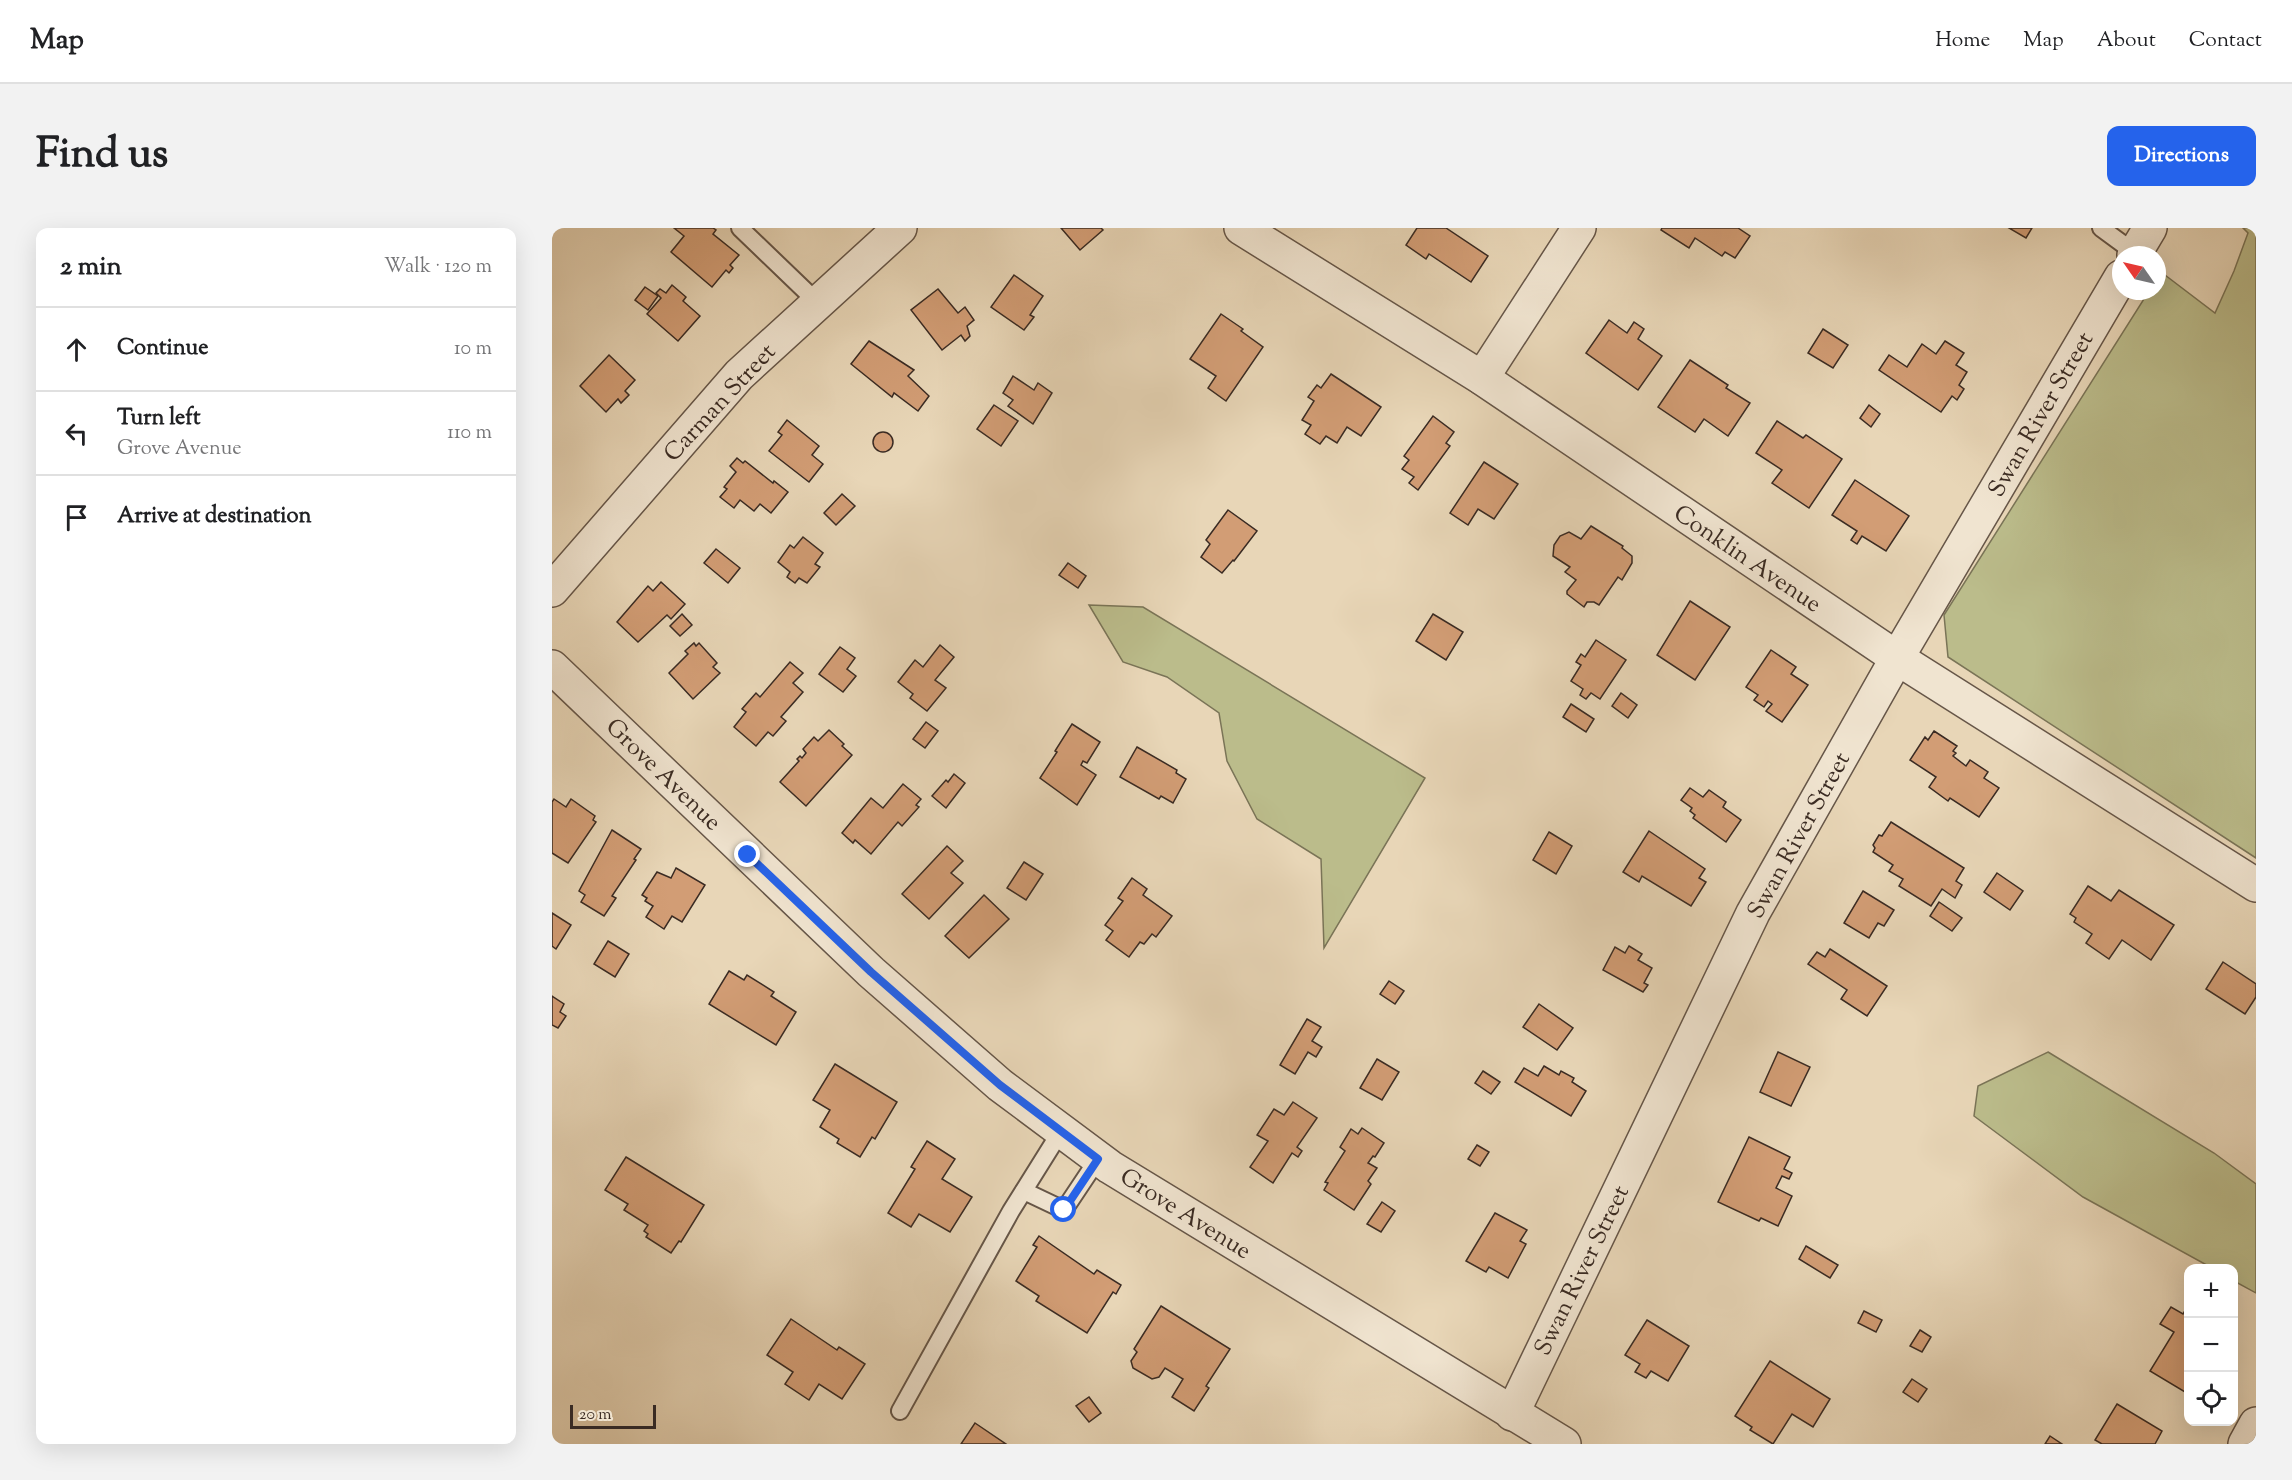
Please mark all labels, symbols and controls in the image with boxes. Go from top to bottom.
text: Map [30,21,84,61]
text: Home [1935,26,1990,56]
text: Map [2023,26,2064,56]
text: About [2097,26,2156,56]
text: Contact [2189,26,2262,56]
text: Find us [36,126,168,186]
button: Directions [2107,126,2256,186]
north arrow [2112,246,2166,300]
text: 2 min [60,249,122,286]
text: Walk · 120 m [384,253,492,282]
street label: Swan River Street [1981,326,2103,504]
icon: ahead [60,333,93,366]
text: Continue [117,333,208,365]
text: 10 m [454,335,492,364]
street label: Carman Street [657,337,784,470]
text: Turn left [117,403,200,435]
icon: left [60,417,93,450]
text: 110 m [447,419,492,448]
text: Grove Avenue [117,435,242,464]
street label: Conklin Avenue [1666,497,1828,622]
icon: arrive [60,501,93,534]
text: Arrive at destination [117,501,312,533]
street label: Grove Avenue [597,711,728,840]
street label: Swan River Street [1740,747,1860,925]
route end [734,841,760,867]
street label: Grove Avenue [1113,1161,1257,1269]
street label: Swan River Street [1527,1180,1639,1362]
route start [1050,1196,1076,1222]
map controls [2184,1264,2238,1426]
button: + [2184,1264,2238,1318]
button: − [2184,1318,2238,1372]
button: locate [2184,1372,2238,1426]
scale bar [570,1402,656,1430]
text: 20 m [579,1404,612,1427]

